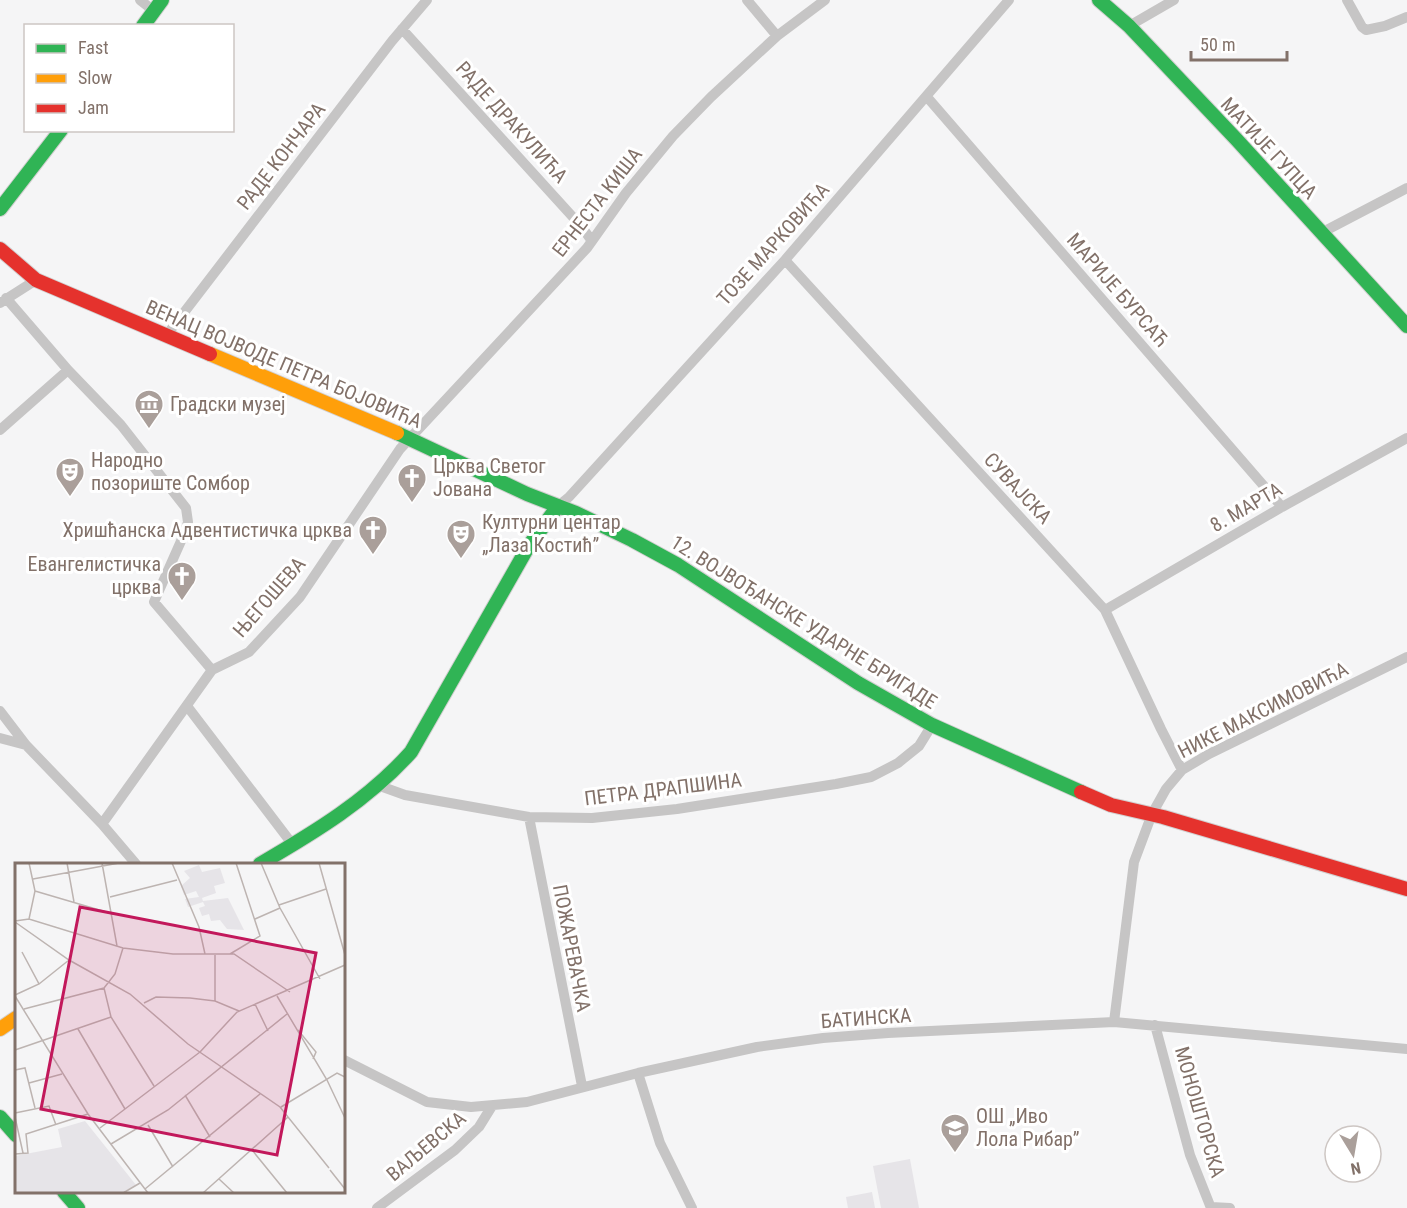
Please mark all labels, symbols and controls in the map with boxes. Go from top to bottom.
legend [24,24,234,132]
scale bar [1191,24,1287,62]
text: 50 m [1200,34,1235,55]
text: Fast [78,37,109,58]
street label: РАДЕ ДРАКУЛИЋА [451,56,573,188]
text: Slow [78,67,113,88]
street label: МАТИЈЕ ГУПЦА [1216,92,1322,204]
text: Jam [78,97,109,118]
street label: РАДЕ КОНЧАРА [232,97,331,214]
street label: ЕРНЕСТА КИША [547,142,647,261]
street label: ТОЗЕ МАРКОВИЋА [712,177,835,310]
street label: МАРИЈЕ БУРСАЋ [1062,228,1174,352]
street label: ВЕНАЦ ВОЈВОДЕ ПЕТРА БОЈОВИЋА [142,295,426,433]
museum icon: Градски музеј [133,388,165,430]
place label: Градски музеј [170,392,286,416]
street label: СУВАЈСКА [979,447,1057,529]
place label: Народно позориште Сомбор [91,448,250,495]
place label: Црква Светог Јована [433,454,546,501]
theatre icon: Народно позориште Сомбор [54,456,86,498]
church icon: Црква Светог Јована [396,462,428,504]
street label: 8. МАРТА [1206,477,1287,537]
place label: Културни центар „Лаза Костић” [482,510,621,557]
church icon: Хришћанска Адвентистичка црква [357,514,389,556]
place label: Хришћанска Адвентистичка црква [63,518,352,542]
theatre icon: Културни центар „Лаза Костић” [445,518,477,560]
street label: 12. ВОЈВОЂАНСКЕ УДАРНЕ БРИГАДЕ [667,530,942,714]
place label: Евангелистичка црква [28,552,161,599]
street label: ЊЕГОШЕВА [228,552,311,642]
church icon: Евангелистичка црква [166,560,198,602]
street label: НИКЕ МАКСИМОВИЋА [1174,656,1353,763]
street label: ПЕТРА ДРАПШИНА [583,767,744,811]
inset map [15,863,345,1193]
street label: ПОЖАРЕВАЧКА [548,882,596,1014]
street label: БАТИНСКА [820,1003,912,1033]
street label: МОНОШТОРСКА [1170,1044,1230,1181]
place label: ОШ „Иво Лола Рибар” [976,1104,1079,1151]
street label: ВАЉЕВСКА [381,1106,471,1186]
school or university icon: ОШ „Иво Лола Рибар” [939,1112,971,1154]
north arrow [1323,1124,1383,1184]
text: N [1349,1158,1362,1178]

